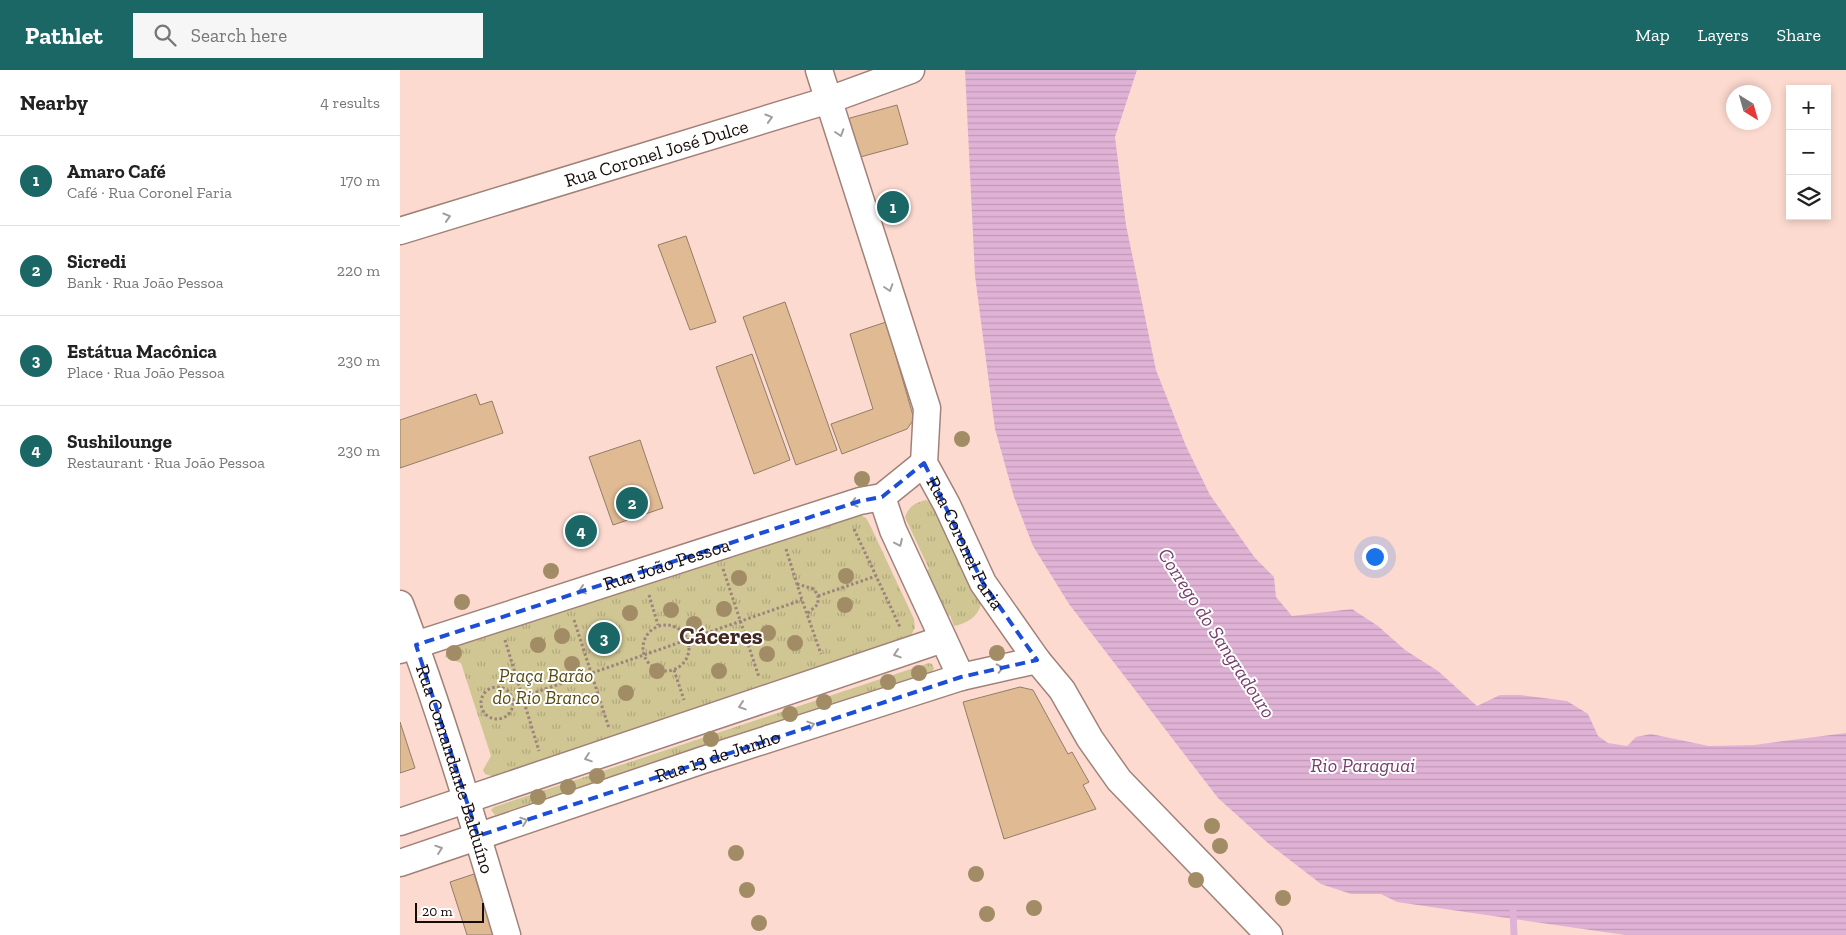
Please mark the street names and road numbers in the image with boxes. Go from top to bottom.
street label: Rua Coronel José Dulce [562,114,751,192]
street label: Rua Coronel Faria [922,472,1010,614]
street label: Rua João Pessoa [600,532,733,595]
street label: Rua Comandante Balduíno [411,661,500,876]
street label: Rua 13 de Junho [652,724,783,787]

